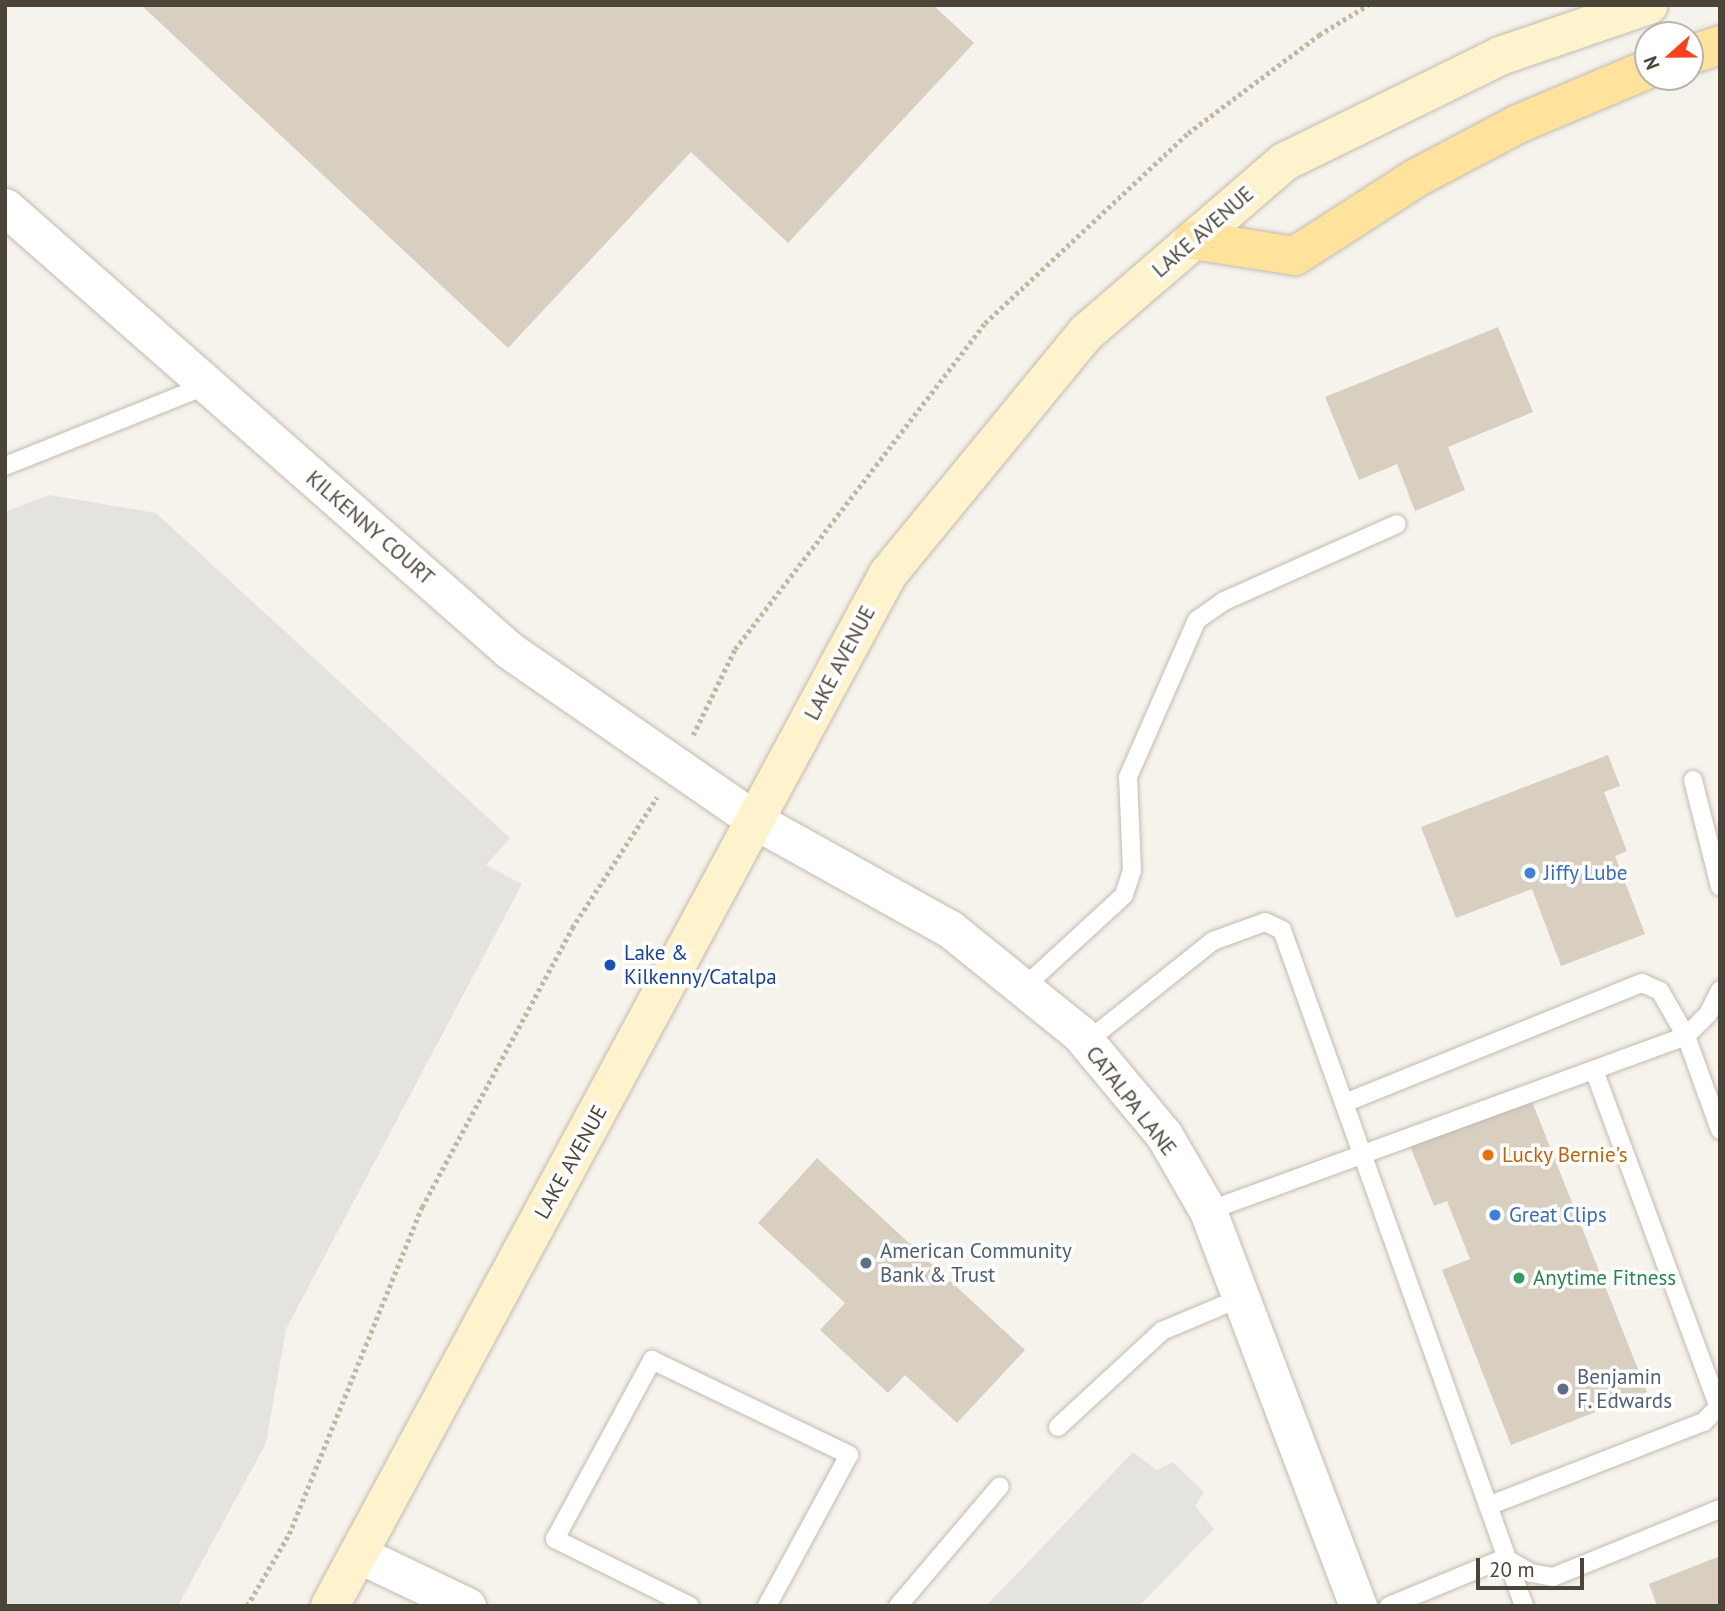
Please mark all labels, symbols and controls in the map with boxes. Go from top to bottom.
north arrow [1634,21,1704,91]
text: N [1638,53,1665,73]
street label: LAKE AVENUE [1147,181,1259,283]
street label: KILKENNY COURT [301,465,439,591]
street label: LAKE AVENUE [799,601,881,725]
place label: Jiffy Lube [1544,860,1628,886]
marker: Jiffy Lube [1522,865,1538,881]
place label: Lake & Kilkenny/Catalpa [624,940,777,990]
marker: Lake & Kilkenny/Catalpa [602,957,618,973]
street label: CATALPA LANE [1080,1041,1182,1161]
street label: LAKE AVENUE [529,1101,613,1223]
place label: Lucky Bernie's [1502,1142,1628,1168]
marker: Lucky Bernie's [1480,1147,1496,1163]
place label: Great Clips [1509,1202,1607,1228]
marker: Great Clips [1487,1207,1503,1223]
place label: American Community Bank & Trust [880,1238,1072,1288]
marker: American Community Bank & Trust [858,1255,874,1271]
place label: Anytime Fitness [1533,1265,1676,1291]
marker: Anytime Fitness [1511,1270,1527,1286]
place label: Benjamin F. Edwards [1577,1364,1674,1414]
marker: Benjamin F. Edwards [1555,1381,1571,1397]
scale bar [1480,1544,1588,1588]
text: 20 m [1489,1556,1535,1583]

